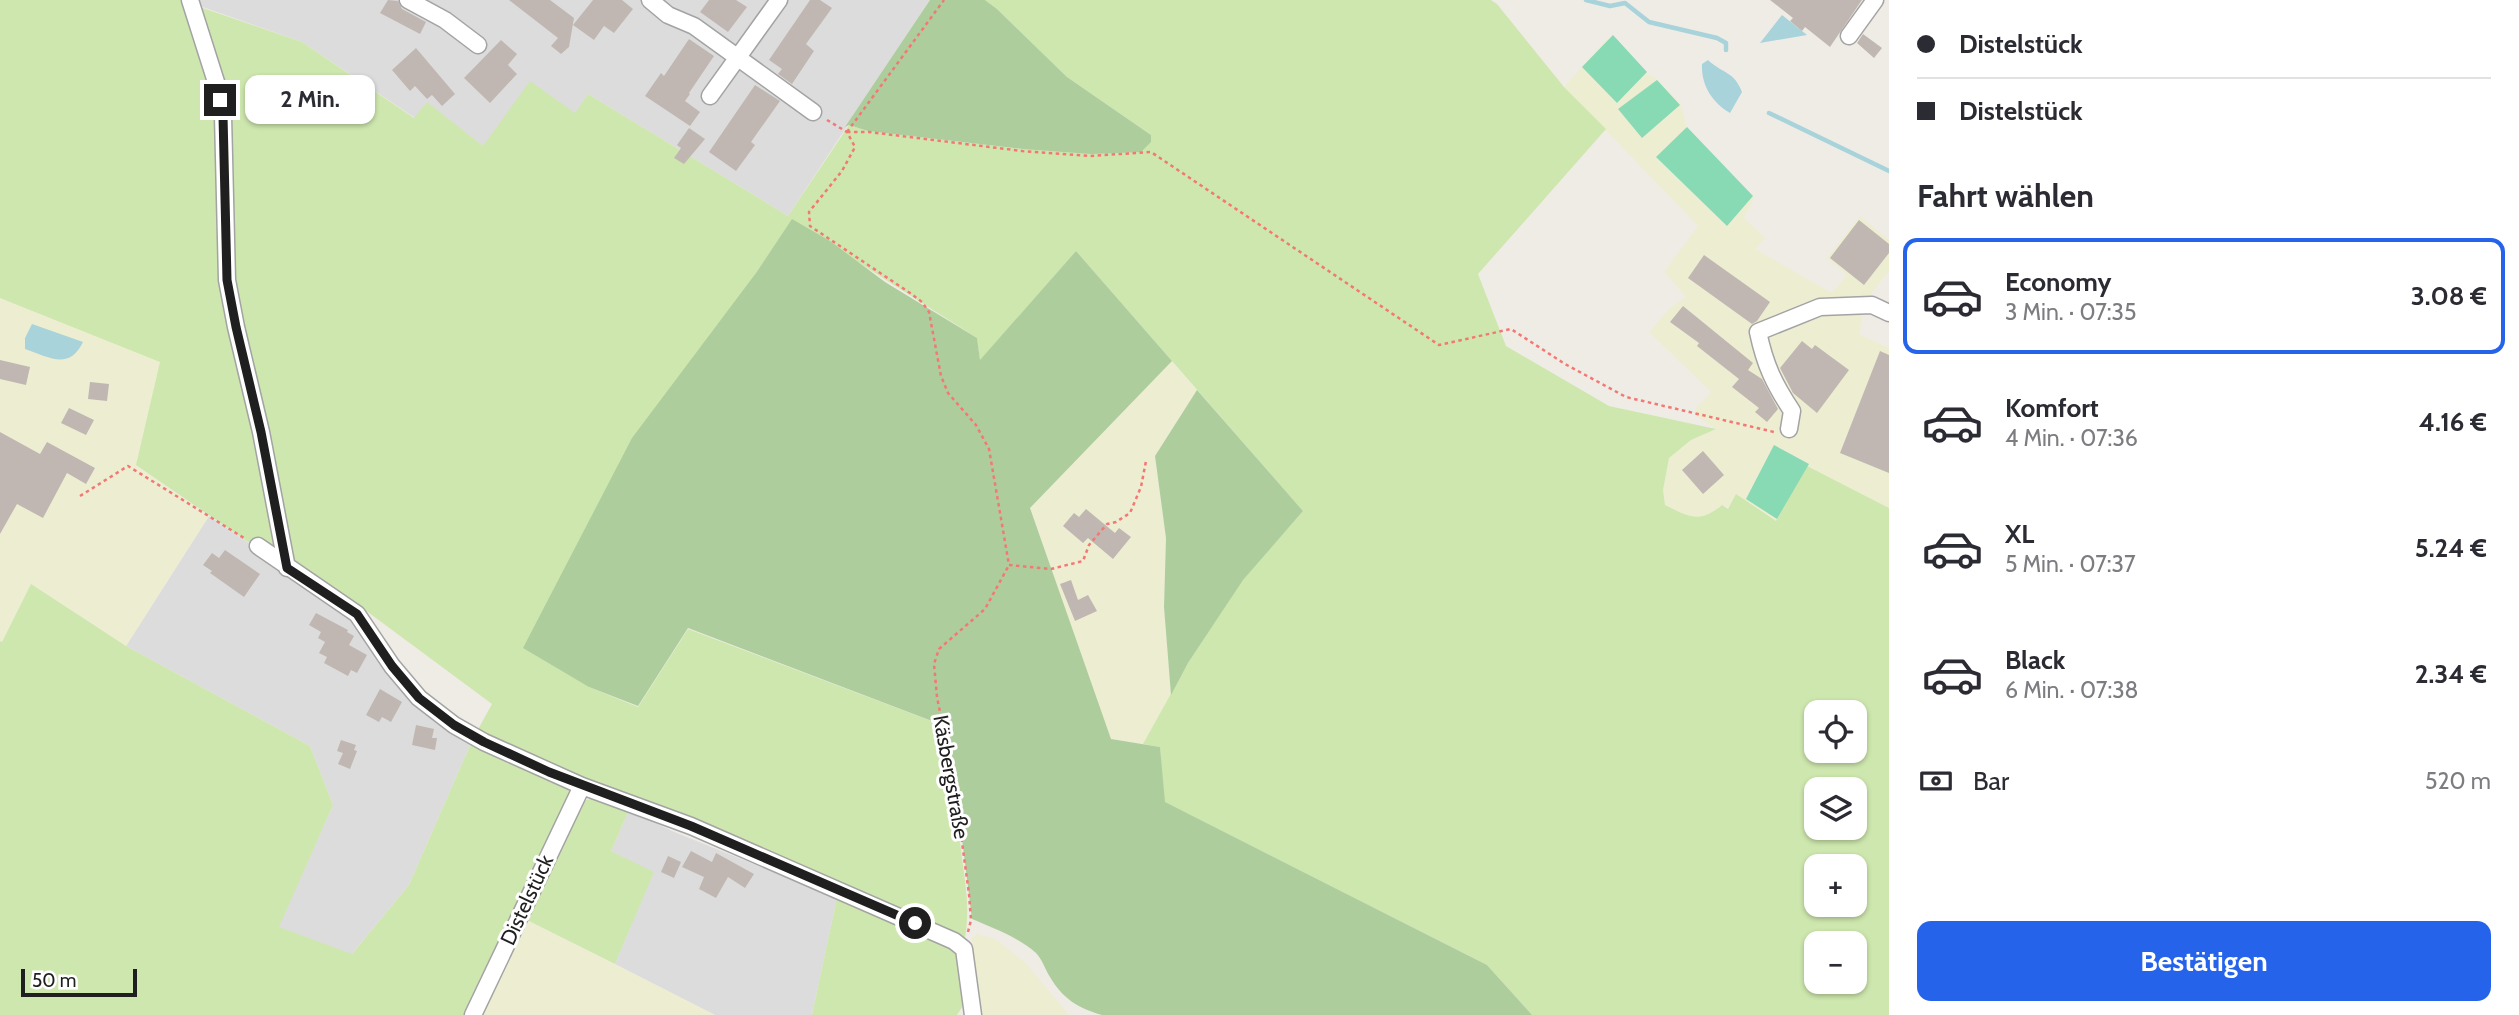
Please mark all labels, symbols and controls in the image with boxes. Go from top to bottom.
text: Distelstück [1959,28,2083,60]
callout: 2 Min. [244,76,374,124]
route end [204,84,236,116]
text: 2 Min. [280,85,340,113]
text: Distelstück [1959,95,2083,127]
text: Fahrt wählen [1917,176,2094,215]
icon: car [1921,265,1984,328]
text: Economy [2005,266,2111,298]
text: 3.08 € [2411,280,2487,312]
text: 3 Min. · 07:35 [2005,298,2136,326]
icon: car [1921,391,1984,454]
text: Komfort [2005,392,2099,424]
text: 4.16 € [2419,406,2487,438]
text: 4 Min. · 07:36 [2005,424,2138,452]
icon: car [1921,517,1984,580]
text: XL [2005,518,2034,550]
text: 5.24 € [2415,532,2487,564]
text: 5 Min. · 07:37 [2005,550,2136,578]
icon: car [1921,643,1984,706]
text: Black [2005,644,2065,676]
text: 2.34 € [2415,658,2487,690]
text: 6 Min. · 07:38 [2005,676,2139,704]
map controls [1804,700,1867,994]
button: locate [1804,700,1867,763]
street label: Käsbergstraße [928,713,975,841]
icon: cash [1917,762,1955,800]
text: Bar [1973,765,2009,797]
text: 520 m [2425,767,2491,795]
button: layers [1804,777,1867,840]
street label: Distelstück [495,850,559,949]
button: + [1804,854,1867,917]
route start [899,907,931,939]
button: Bestätigen [1917,921,2491,1001]
button: − [1804,931,1867,994]
scale bar [21,966,136,998]
text: 50 m [32,969,76,992]

